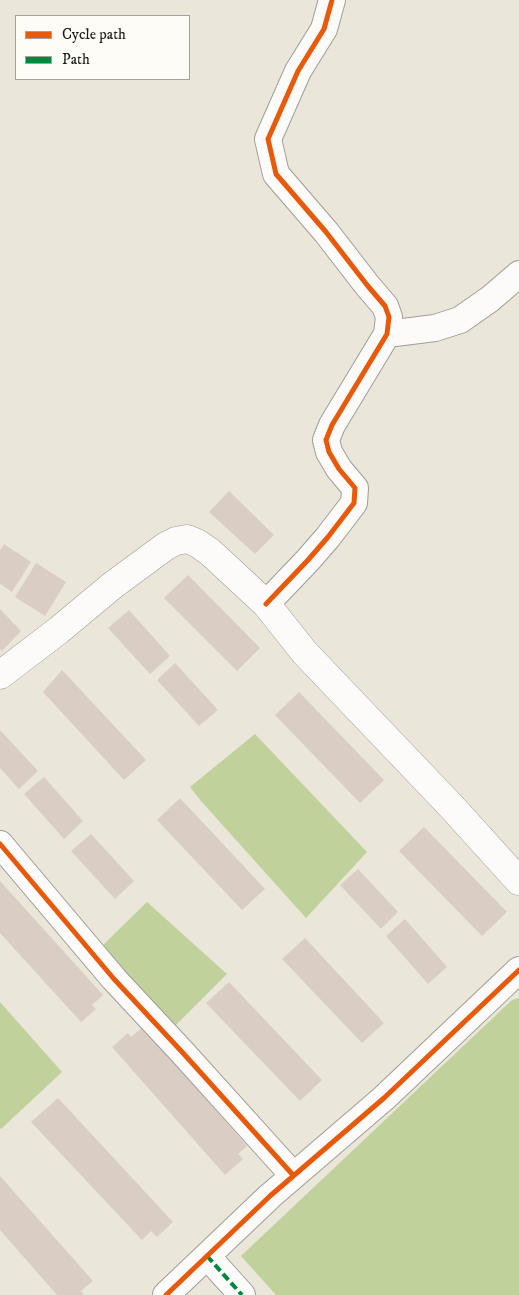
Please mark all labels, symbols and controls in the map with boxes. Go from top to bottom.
legend [15,15,190,80]
text: Cycle path [62,25,126,44]
text: Path [62,50,90,69]

